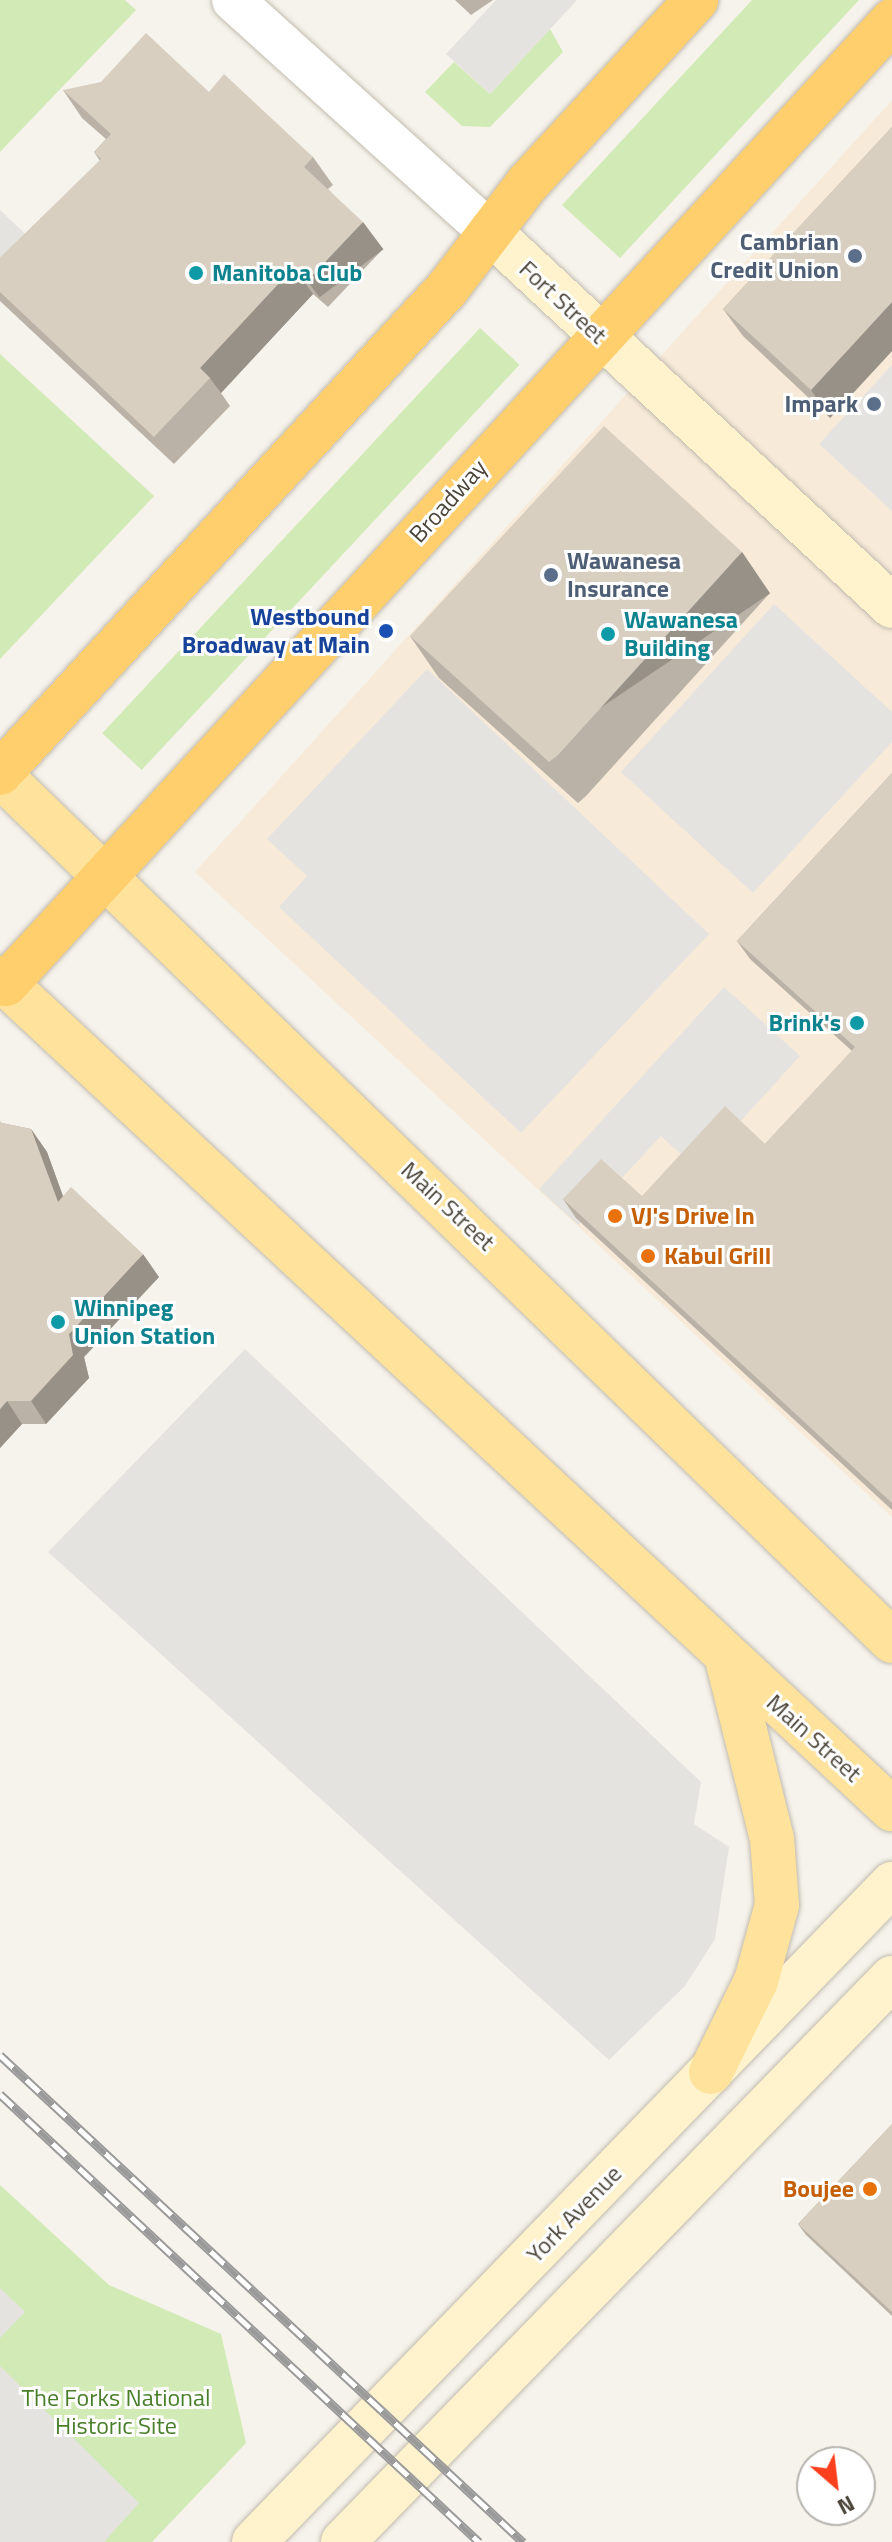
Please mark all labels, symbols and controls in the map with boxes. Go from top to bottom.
place label: Cambrian Credit Union [710,228,839,284]
marker: Cambrian Credit Union [846,247,864,265]
street label: Fort Street [513,254,613,350]
place label: Manitoba Club [212,259,362,287]
marker: Manitoba Club [187,264,205,282]
place label: Impark [784,390,858,418]
marker: Impark [865,395,883,413]
street label: Broadway [403,453,493,549]
place label: Wawanesa Insurance [567,547,681,603]
marker: Wawanesa Insurance [542,566,560,584]
place label: Westbound Broadway at Main [182,603,370,659]
place label: Wawanesa Building [624,606,738,662]
marker: Westbound Broadway at Main [377,622,395,640]
marker: Wawanesa Building [599,625,617,643]
place label: Brink's [769,1009,841,1037]
marker: Brink's [848,1014,866,1032]
street label: Main Street [395,1155,501,1257]
place label: VJ's Drive In [631,1202,755,1230]
marker: VJ's Drive In [606,1207,624,1225]
place label: Kabul Grill [664,1242,771,1270]
marker: Kabul Grill [639,1247,657,1265]
place label: Winnipeg Union Station [74,1294,215,1350]
marker: Winnipeg Union Station [49,1313,67,1331]
street label: Main Street [761,1688,867,1788]
street label: York Avenue [521,2159,627,2269]
place label: Boujee [783,2175,854,2203]
marker: Boujee [861,2180,879,2198]
park label: The Forks National Historic Site [21,2384,211,2440]
north arrow [796,2446,876,2526]
text: N [832,2487,861,2524]

